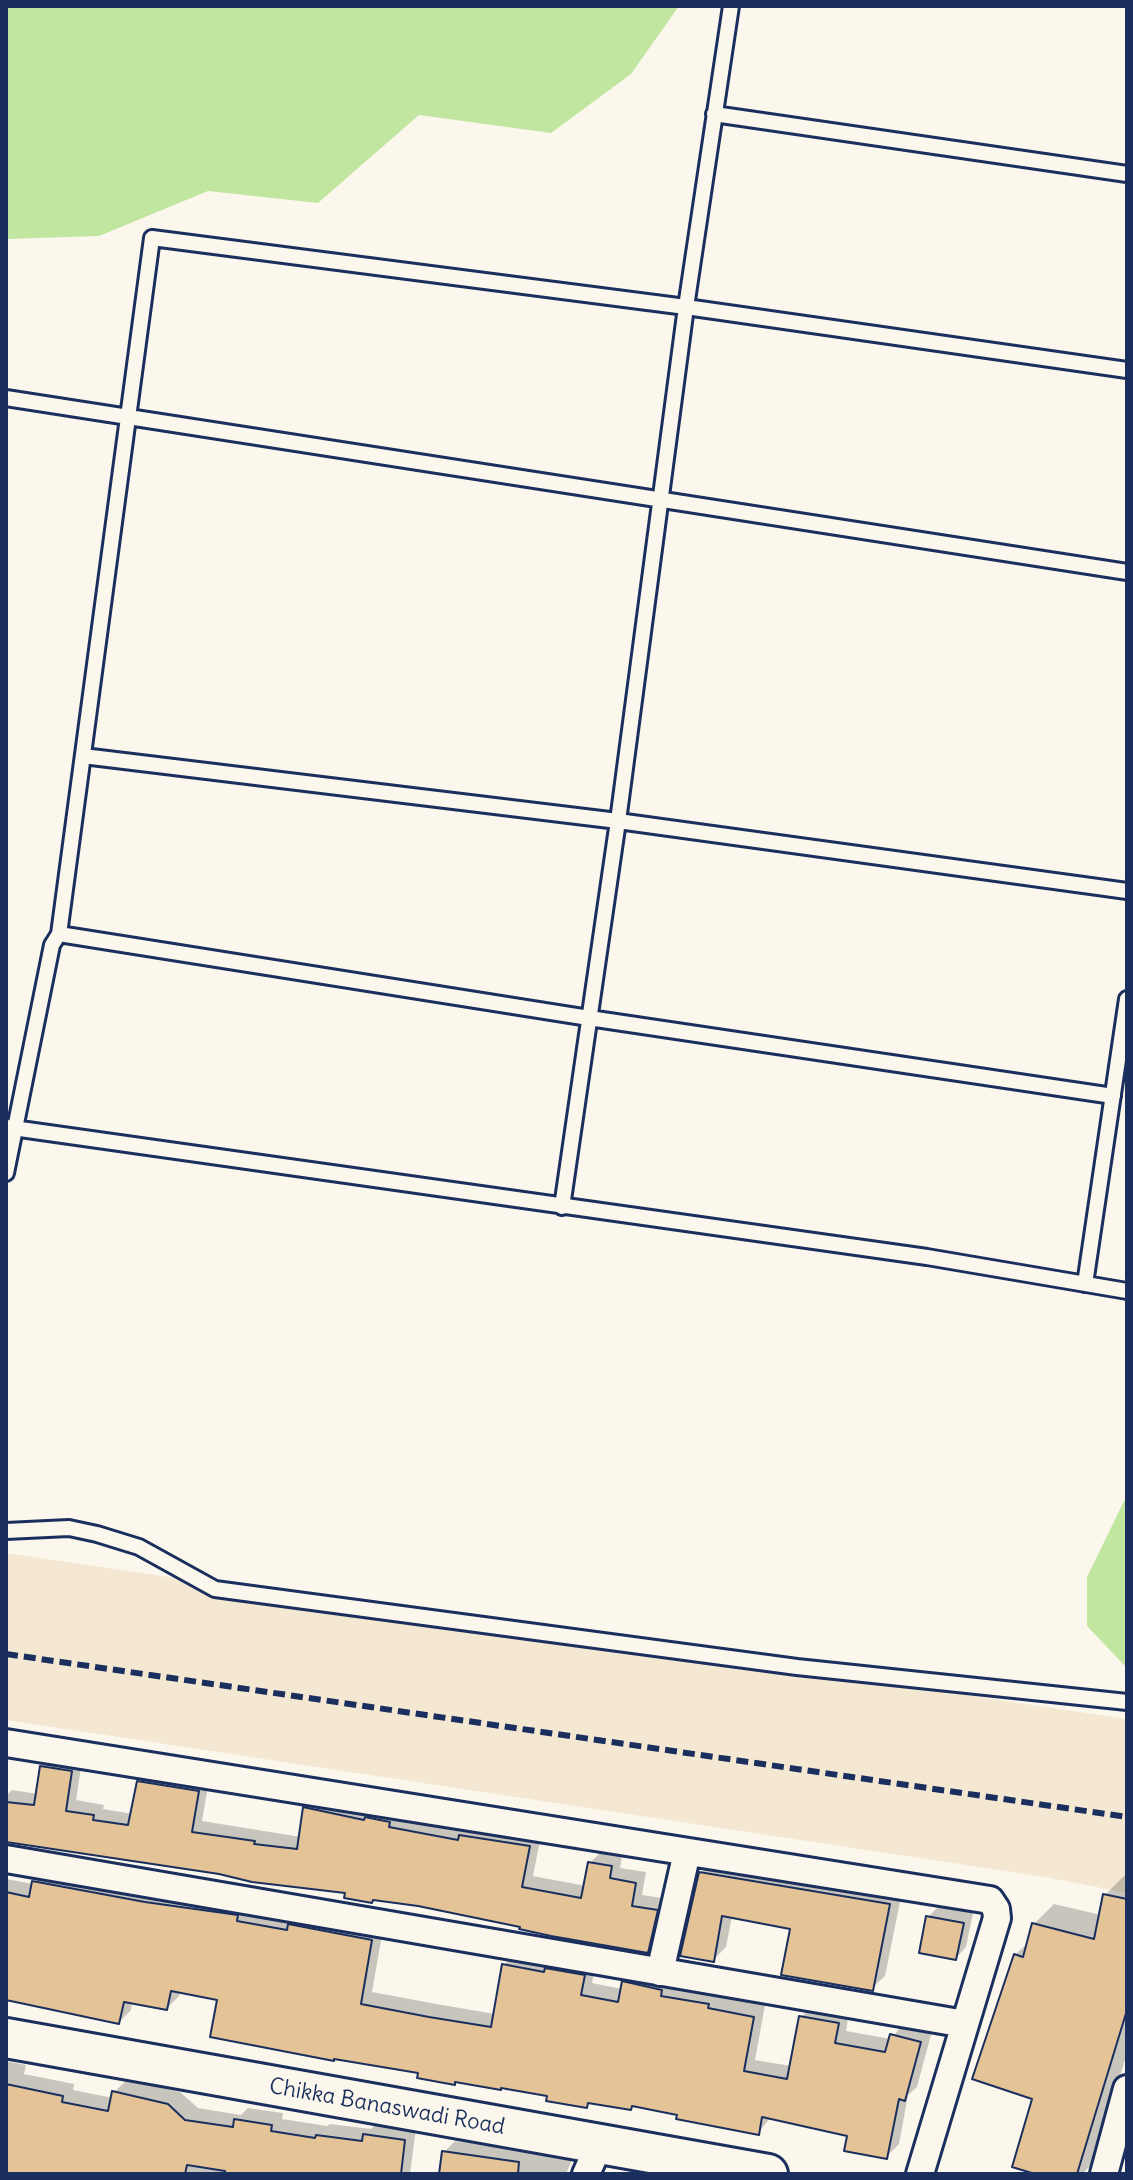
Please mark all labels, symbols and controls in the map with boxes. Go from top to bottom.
street label: Chikka Banaswadi Road [267,2073,507,2141]

